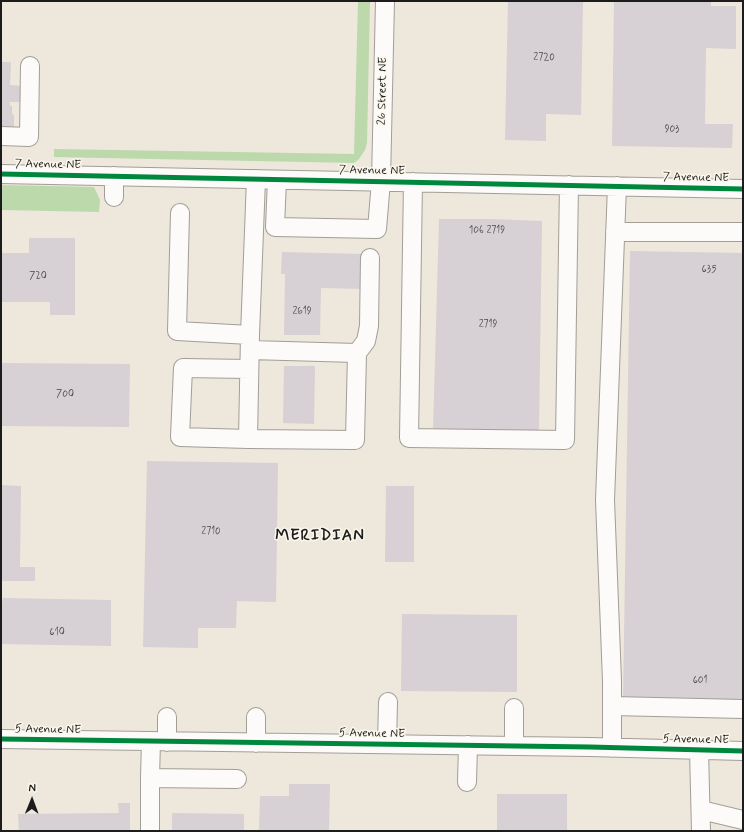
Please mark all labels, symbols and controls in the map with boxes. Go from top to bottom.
house number: 2720 [533,52,555,64]
street label: 26 Street NE [375,57,391,125]
house number: 903 [665,124,679,136]
street label: 7 Avenue NE [15,157,81,173]
street label: 7 Avenue NE [339,163,405,179]
street label: 7 Avenue NE [663,170,729,186]
house number: 106 2719 [469,225,505,237]
house number: 635 [702,264,716,276]
house number: 720 [29,271,47,283]
house number: 2619 [292,306,312,318]
house number: 2719 [479,319,497,331]
house number: 700 [56,389,74,401]
house number: 2710 [201,526,221,538]
district label: MERIDIAN [276,527,364,547]
house number: 610 [49,627,65,639]
house number: 601 [693,675,707,687]
street label: 5 Avenue NE [15,722,81,738]
street label: 5 Avenue NE [339,726,405,742]
street label: 5 Avenue NE [663,732,729,748]
north arrow [12,780,52,820]
text: N [28,781,36,795]

